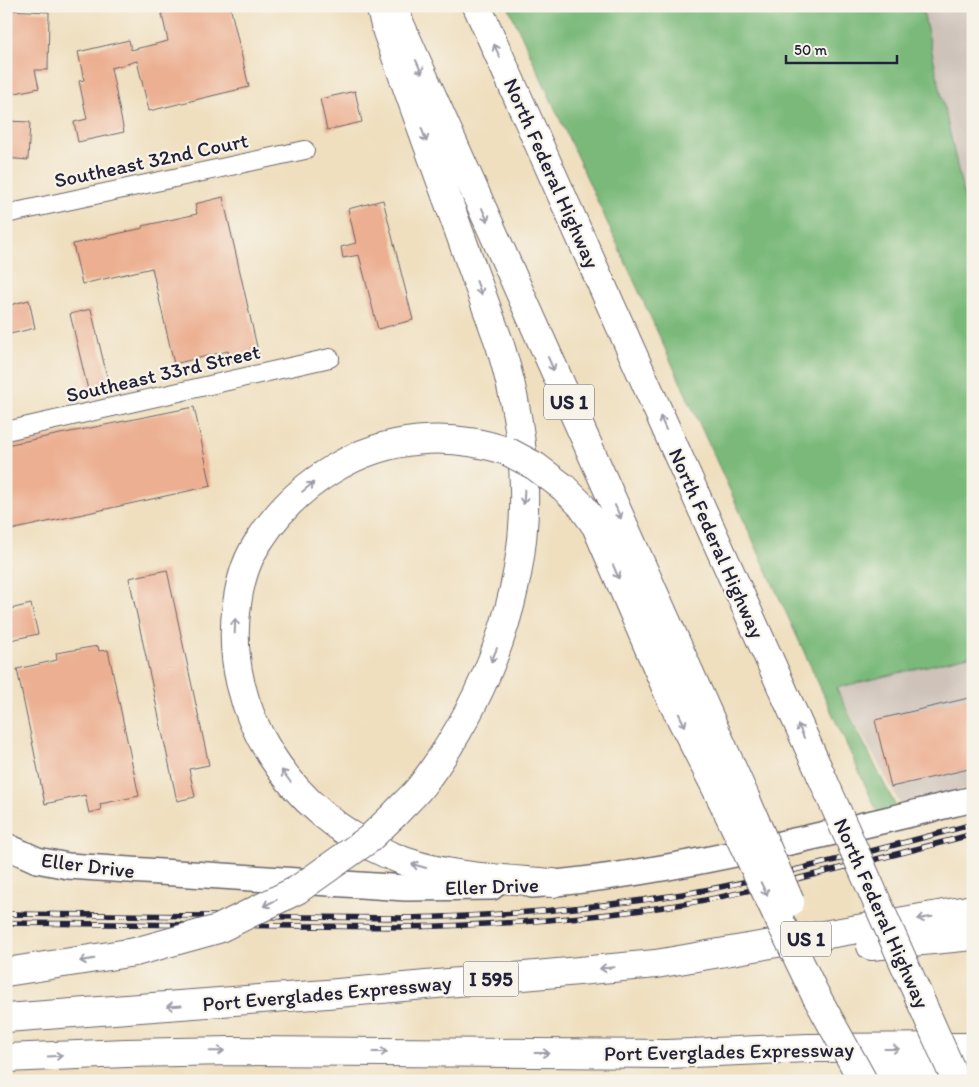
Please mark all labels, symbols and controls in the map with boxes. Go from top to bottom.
scale bar [786,32,898,64]
text: 50 m [794,41,827,59]
one-way arrow [492,44,502,59]
one-way arrow [415,59,424,74]
street label: North Federal Highway [499,74,605,272]
street label: Southeast 32nd Court [52,127,250,193]
one-way arrow [420,127,429,142]
one-way arrow [481,207,491,222]
one-way arrow [475,280,484,295]
street label: Southeast 33rd Street [64,339,262,407]
one-way arrow [547,356,557,371]
road number: US 1 [544,384,594,420]
one-way arrow [658,416,668,431]
street label: North Federal Highway [664,444,770,642]
one-way arrow [301,482,314,493]
one-way arrow [519,488,529,505]
one-way arrow [613,504,623,519]
one-way arrow [612,564,622,579]
one-way arrow [231,618,240,634]
one-way arrow [488,648,497,663]
one-way arrow [678,712,687,727]
one-way arrow [796,724,805,739]
one-way arrow [281,770,292,783]
street label: North Federal Highway [829,814,935,1012]
street label: Eller Drive [40,847,136,883]
one-way arrow [411,860,427,870]
street label: Eller Drive [445,872,539,900]
one-way arrow [760,881,770,896]
one-way arrow [263,899,278,908]
one-way arrow [917,913,933,923]
road number: US 1 [781,922,831,956]
one-way arrow [79,955,95,965]
road number: I 595 [464,962,518,996]
one-way arrow [599,964,615,973]
street label: Port Everglades Expressway [201,970,453,1016]
one-way arrow [166,1001,182,1010]
street label: Port Everglades Expressway [604,1036,854,1066]
one-way arrow [883,1044,899,1054]
one-way arrow [209,1047,225,1056]
one-way arrow [372,1047,388,1057]
one-way arrow [534,1048,550,1058]
one-way arrow [47,1052,63,1061]

